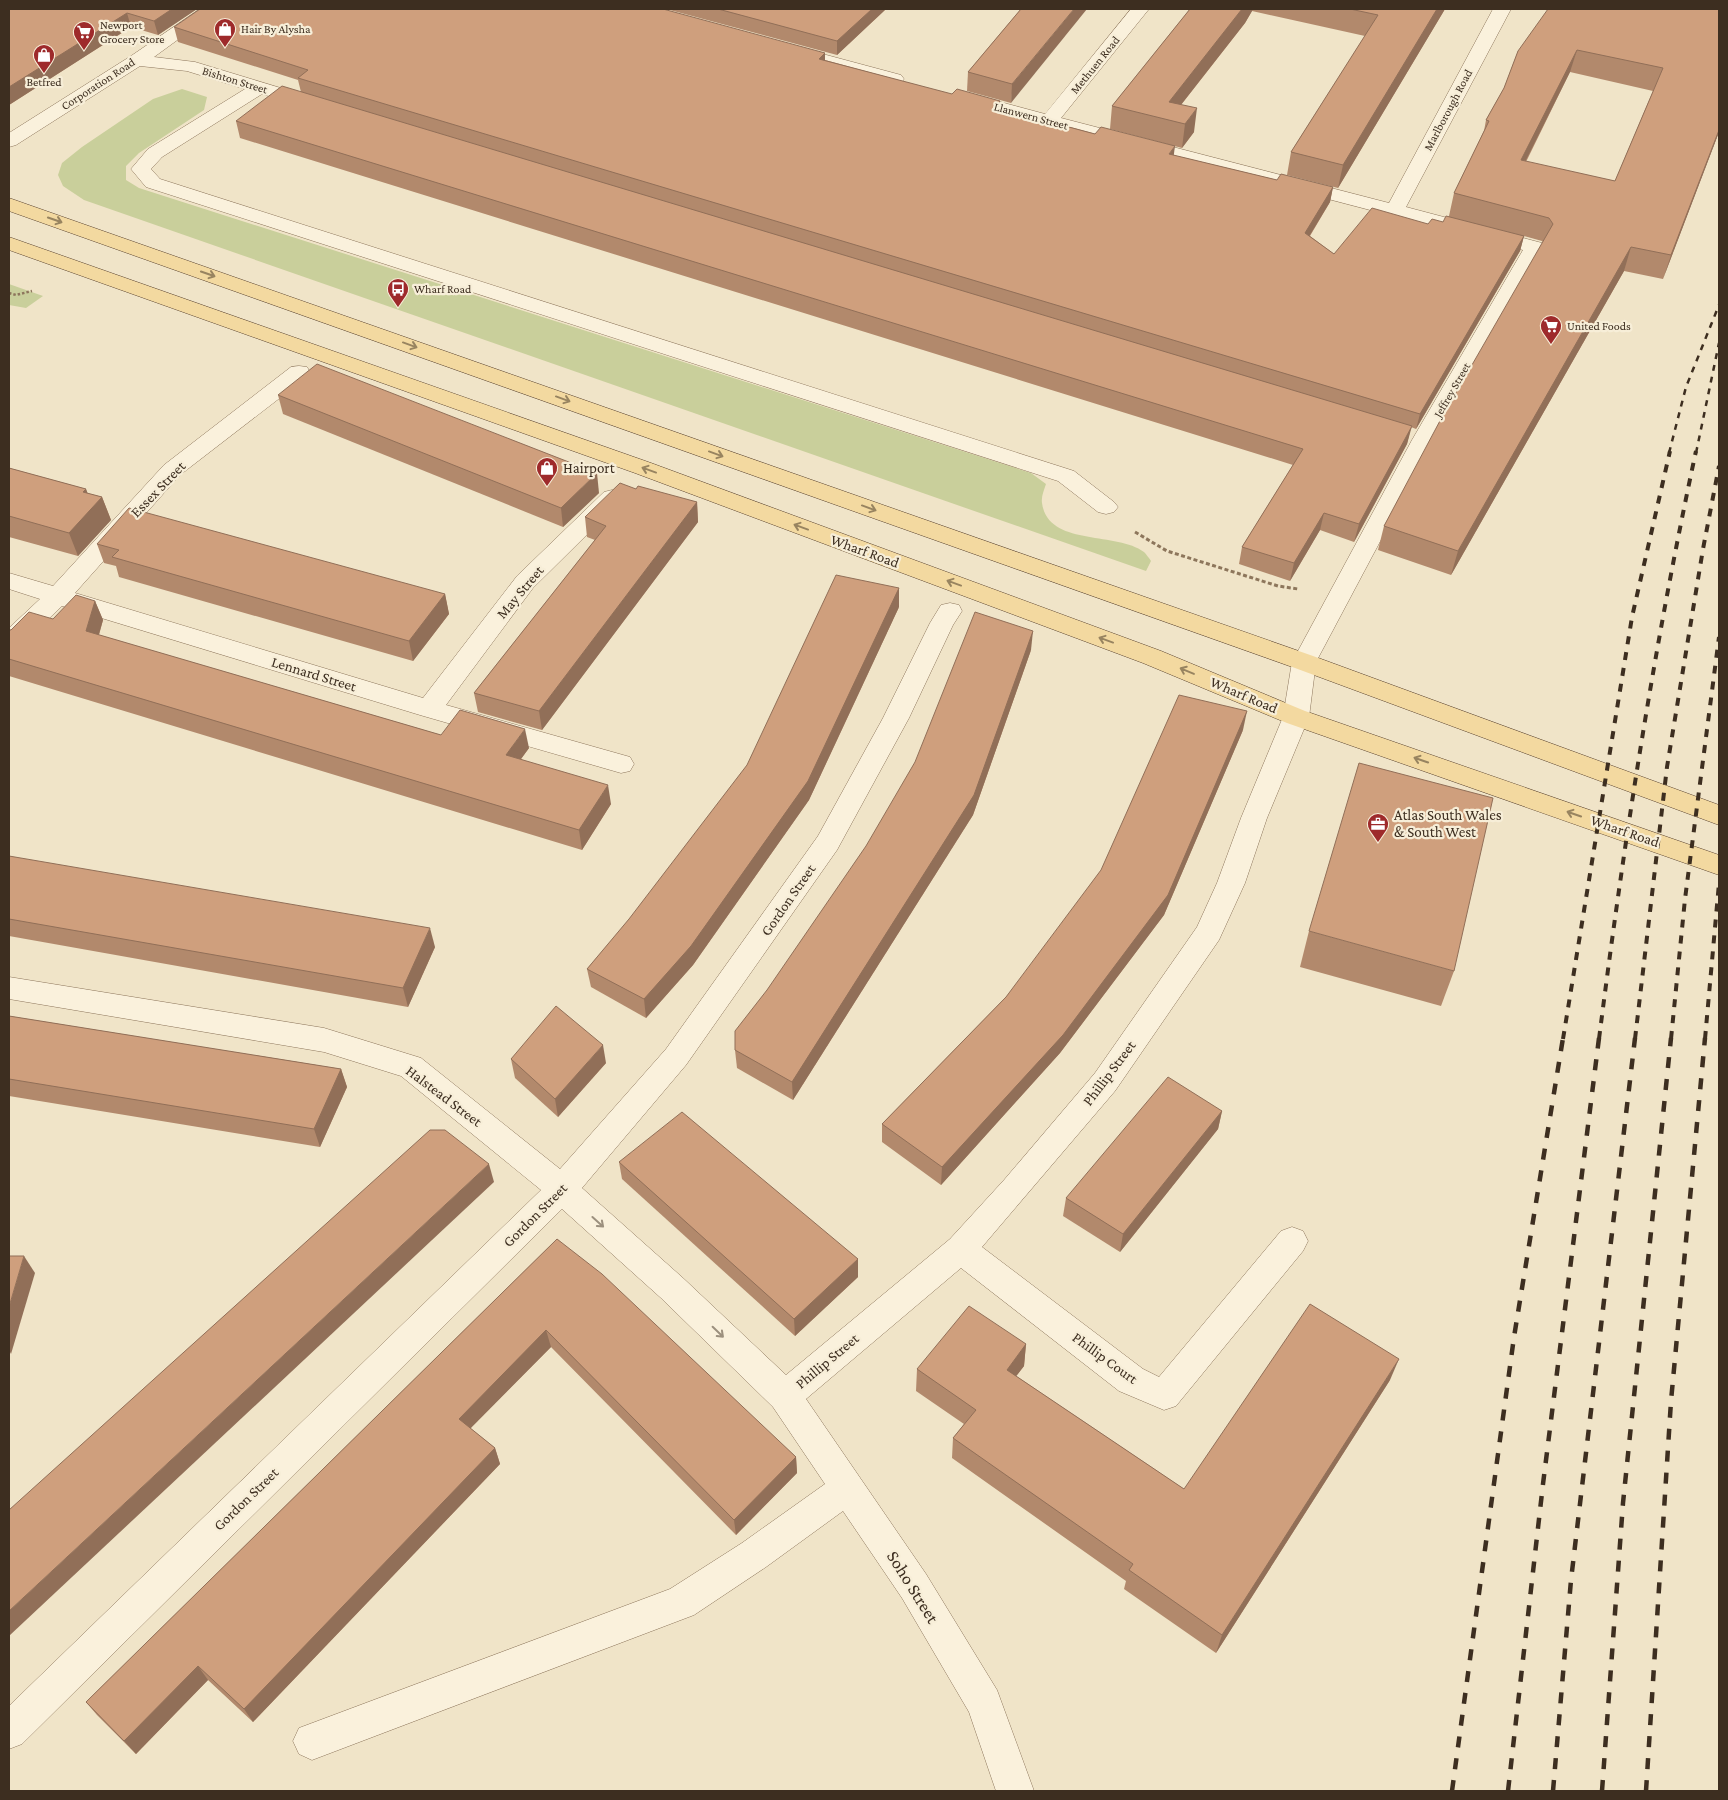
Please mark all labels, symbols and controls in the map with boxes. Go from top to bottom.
shop icon: Hair By Alysha [213,17,237,48]
place label: Newport Grocery Store [100,18,165,46]
supermarket icon: Newport Grocery Store [72,20,96,51]
place label: Hair By Alysha [241,22,311,36]
street label: Methuen Road [1067,33,1123,97]
shop icon: Betfred [32,43,56,74]
street label: Corporation Road [58,55,138,113]
street label: Bishton Street [201,63,270,97]
street label: Marlborough Road [1421,66,1476,153]
place label: Betfred [27,75,62,89]
street label: Llanwern Street [992,99,1071,133]
one-way arrow [46,216,62,226]
one-way arrow [200,270,215,279]
bus stop icon: Wharf Road [386,277,410,308]
place label: Wharf Road [414,282,472,296]
supermarket icon: United Foods [1539,314,1563,345]
place label: United Foods [1567,319,1631,333]
one-way arrow [402,341,417,350]
street label: Jeffrey Street [1430,359,1474,421]
one-way arrow [555,395,570,404]
one-way arrow [708,450,723,459]
shop icon: Hairport [535,456,559,487]
street label: Essex Street [127,457,189,520]
place label: Hairport [563,460,616,477]
one-way arrow [642,465,657,475]
one-way arrow [861,504,877,513]
one-way arrow [794,522,810,531]
street label: Wharf Road [829,531,902,571]
street label: May Street [493,561,548,622]
one-way arrow [947,578,962,587]
one-way arrow [1099,635,1114,644]
street label: Lennard Street [270,653,359,695]
one-way arrow [1180,666,1195,675]
street label: Wharf Road [1208,674,1280,716]
one-way arrow [1414,755,1429,764]
place label: Atlas South Wales & South West [1394,807,1502,840]
one-way arrow [1567,809,1583,818]
office icon: Atlas South Wales & South West [1366,812,1390,843]
street label: Wharf Road [1588,812,1662,850]
street label: Gordon Street [758,860,819,939]
street label: Phillip Street [1079,1037,1140,1109]
street label: Halstead Street [403,1062,486,1130]
street label: Gordon Street [500,1179,571,1250]
one-way arrow [592,1216,605,1228]
one-way arrow [711,1326,724,1338]
street label: Phillip Street [792,1329,863,1393]
street label: Phillip Court [1069,1329,1141,1388]
street label: Gordon Street [210,1464,282,1534]
street label: Soho Street [883,1547,944,1628]

